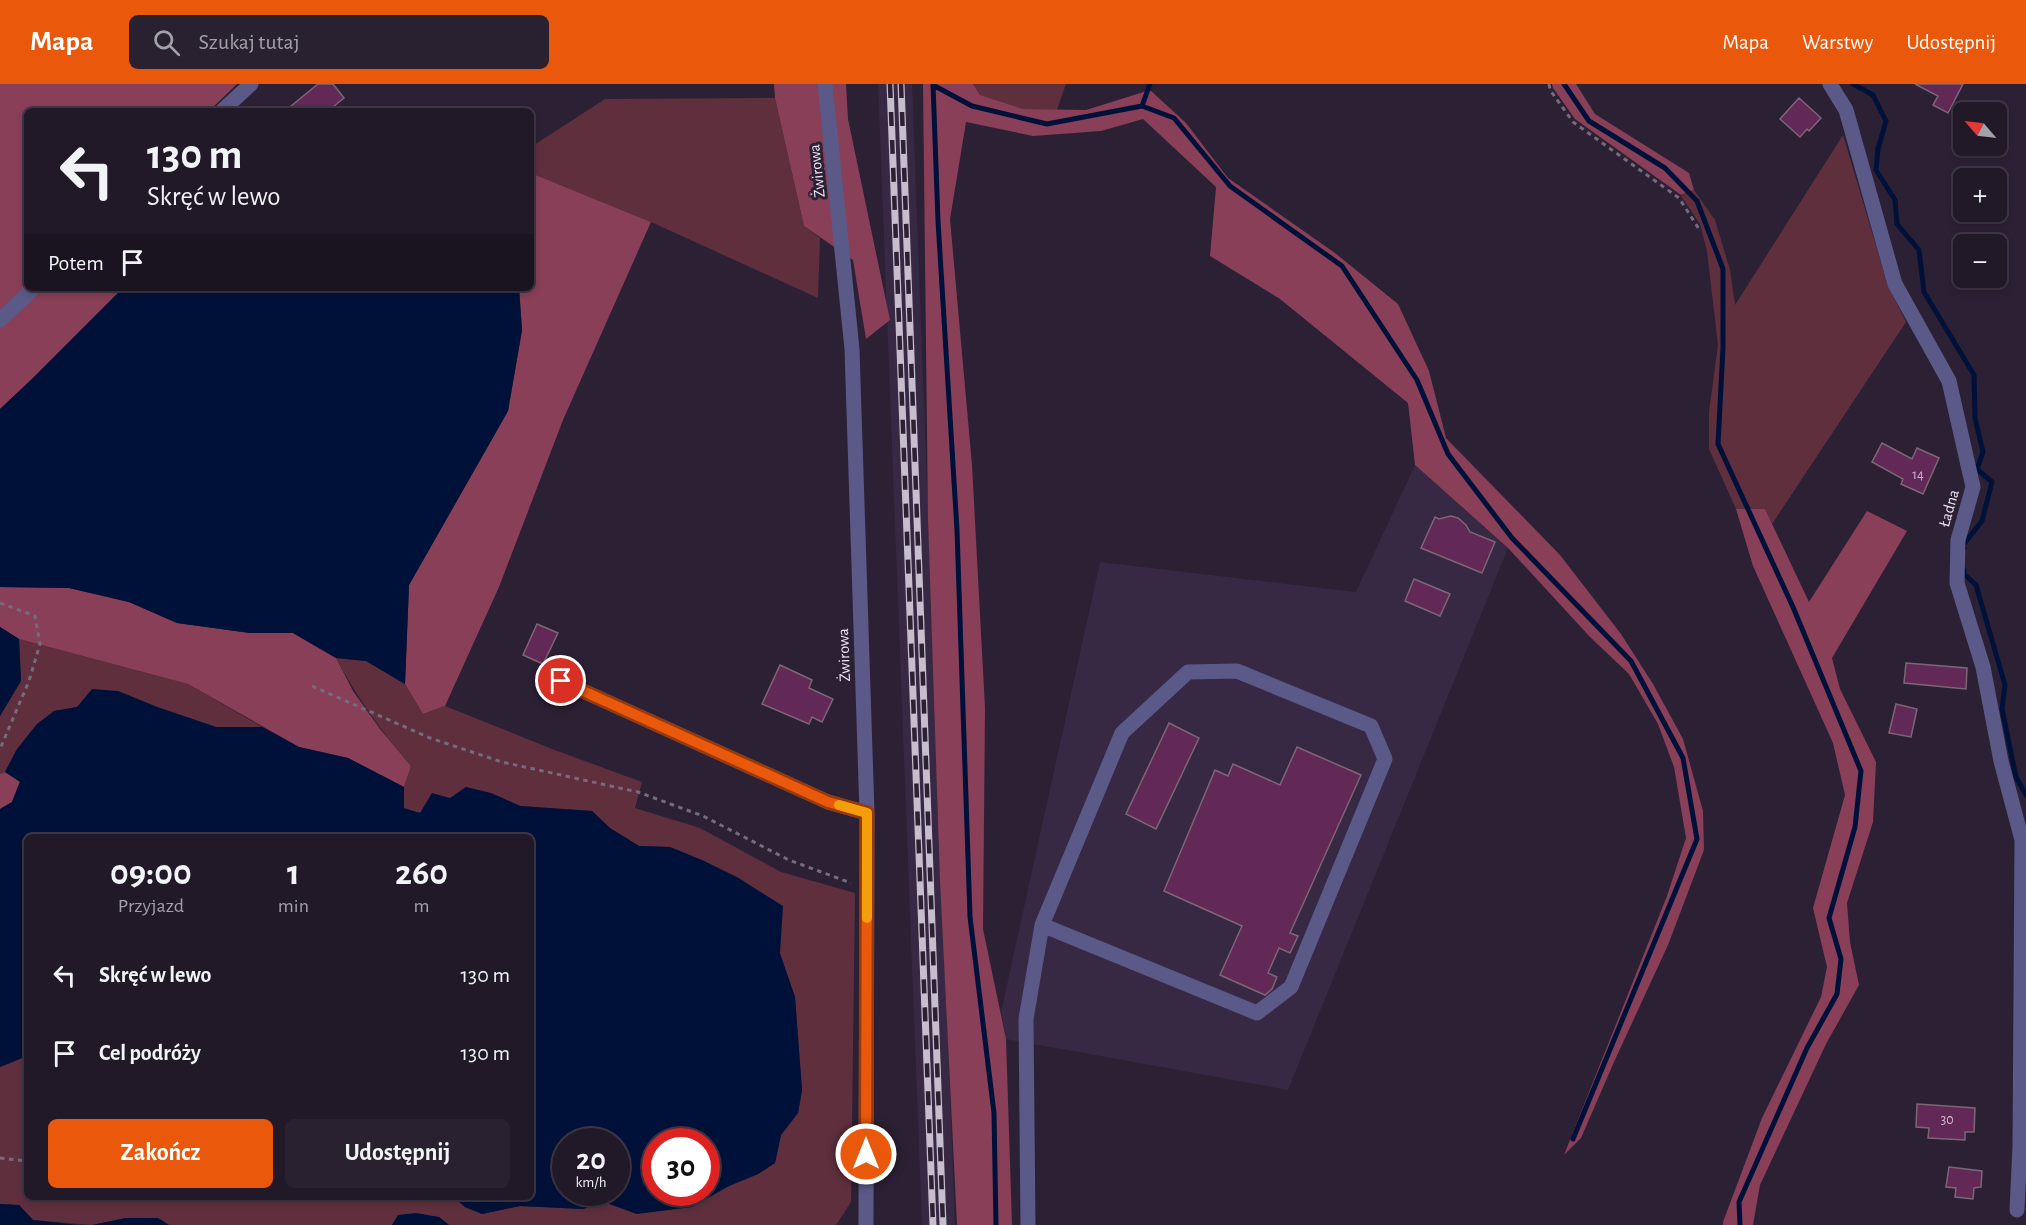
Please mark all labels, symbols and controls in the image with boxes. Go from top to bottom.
search box [129,15,549,69]
icon: search [150,26,183,59]
text: Mapa [30,28,93,56]
text: Szukaj tutaj [198,31,300,53]
text: Mapa [1723,32,1769,53]
text: Warstwy [1802,32,1873,53]
text: Udostępnij [1906,32,1996,53]
north arrow [1953,102,2007,156]
map controls [1953,102,2007,288]
icon: left [48,132,126,210]
text: 130 m [147,134,242,176]
street label: Żwirowa [804,143,828,199]
button: + [1953,168,2007,222]
text: Skręć w lewo [147,183,281,210]
button: − [1953,234,2007,288]
icon: arrive [116,246,149,279]
text: Potem [48,252,104,274]
house number: 14 [1912,468,1924,482]
street label: Ładna [1936,488,1962,529]
street label: Żwirowa [833,628,853,682]
pin [535,655,586,706]
icon: arrive [544,664,577,697]
text: 09:00 [110,855,192,891]
text: 1 [287,855,300,891]
text: 260 [395,855,448,891]
text: Przyjazd [118,896,184,916]
text: min [278,896,309,916]
text: m [413,896,429,916]
icon: left [48,959,81,992]
text: Skręć w lewo [99,964,211,986]
text: 130 m [461,964,510,986]
icon: arrive [48,1037,81,1070]
text: Cel podróży [99,1042,201,1064]
text: 130 m [461,1042,510,1064]
house number: 30 [1940,1113,1954,1127]
button: Zakończ [48,1119,273,1188]
button: Udostępnij [285,1119,510,1188]
position arrow [834,1122,898,1186]
speed limit sign: 30 [642,1128,720,1206]
text: 20 [576,1145,606,1175]
text: km/h [576,1175,606,1190]

